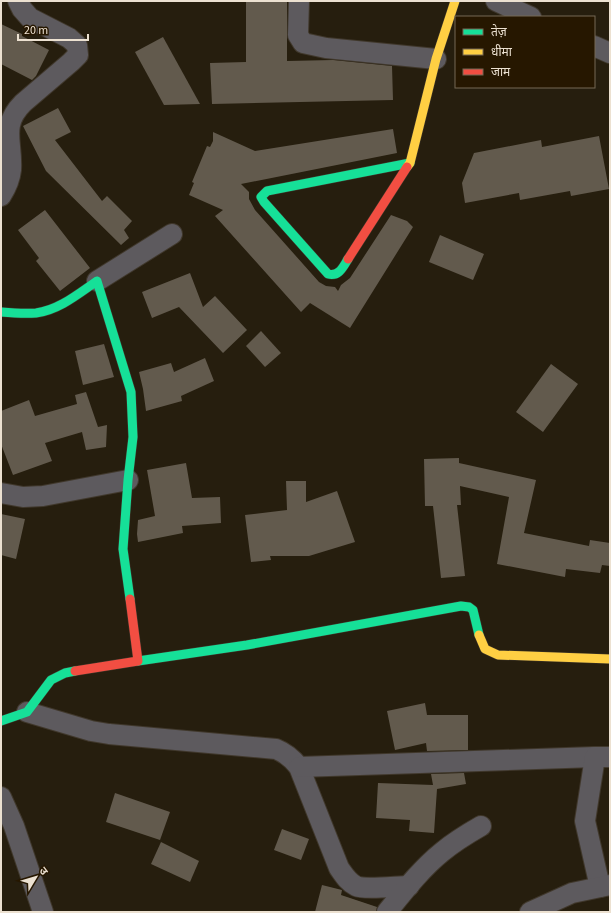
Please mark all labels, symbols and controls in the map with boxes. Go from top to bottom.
scale bar [18,16,88,42]
legend [455,16,595,88]
text: 20 m [24,22,48,39]
text: तेज़ [491,24,508,41]
text: धीमा [491,44,513,61]
text: जाम [491,64,511,81]
north arrow [16,857,56,897]
text: उ [36,864,52,879]

